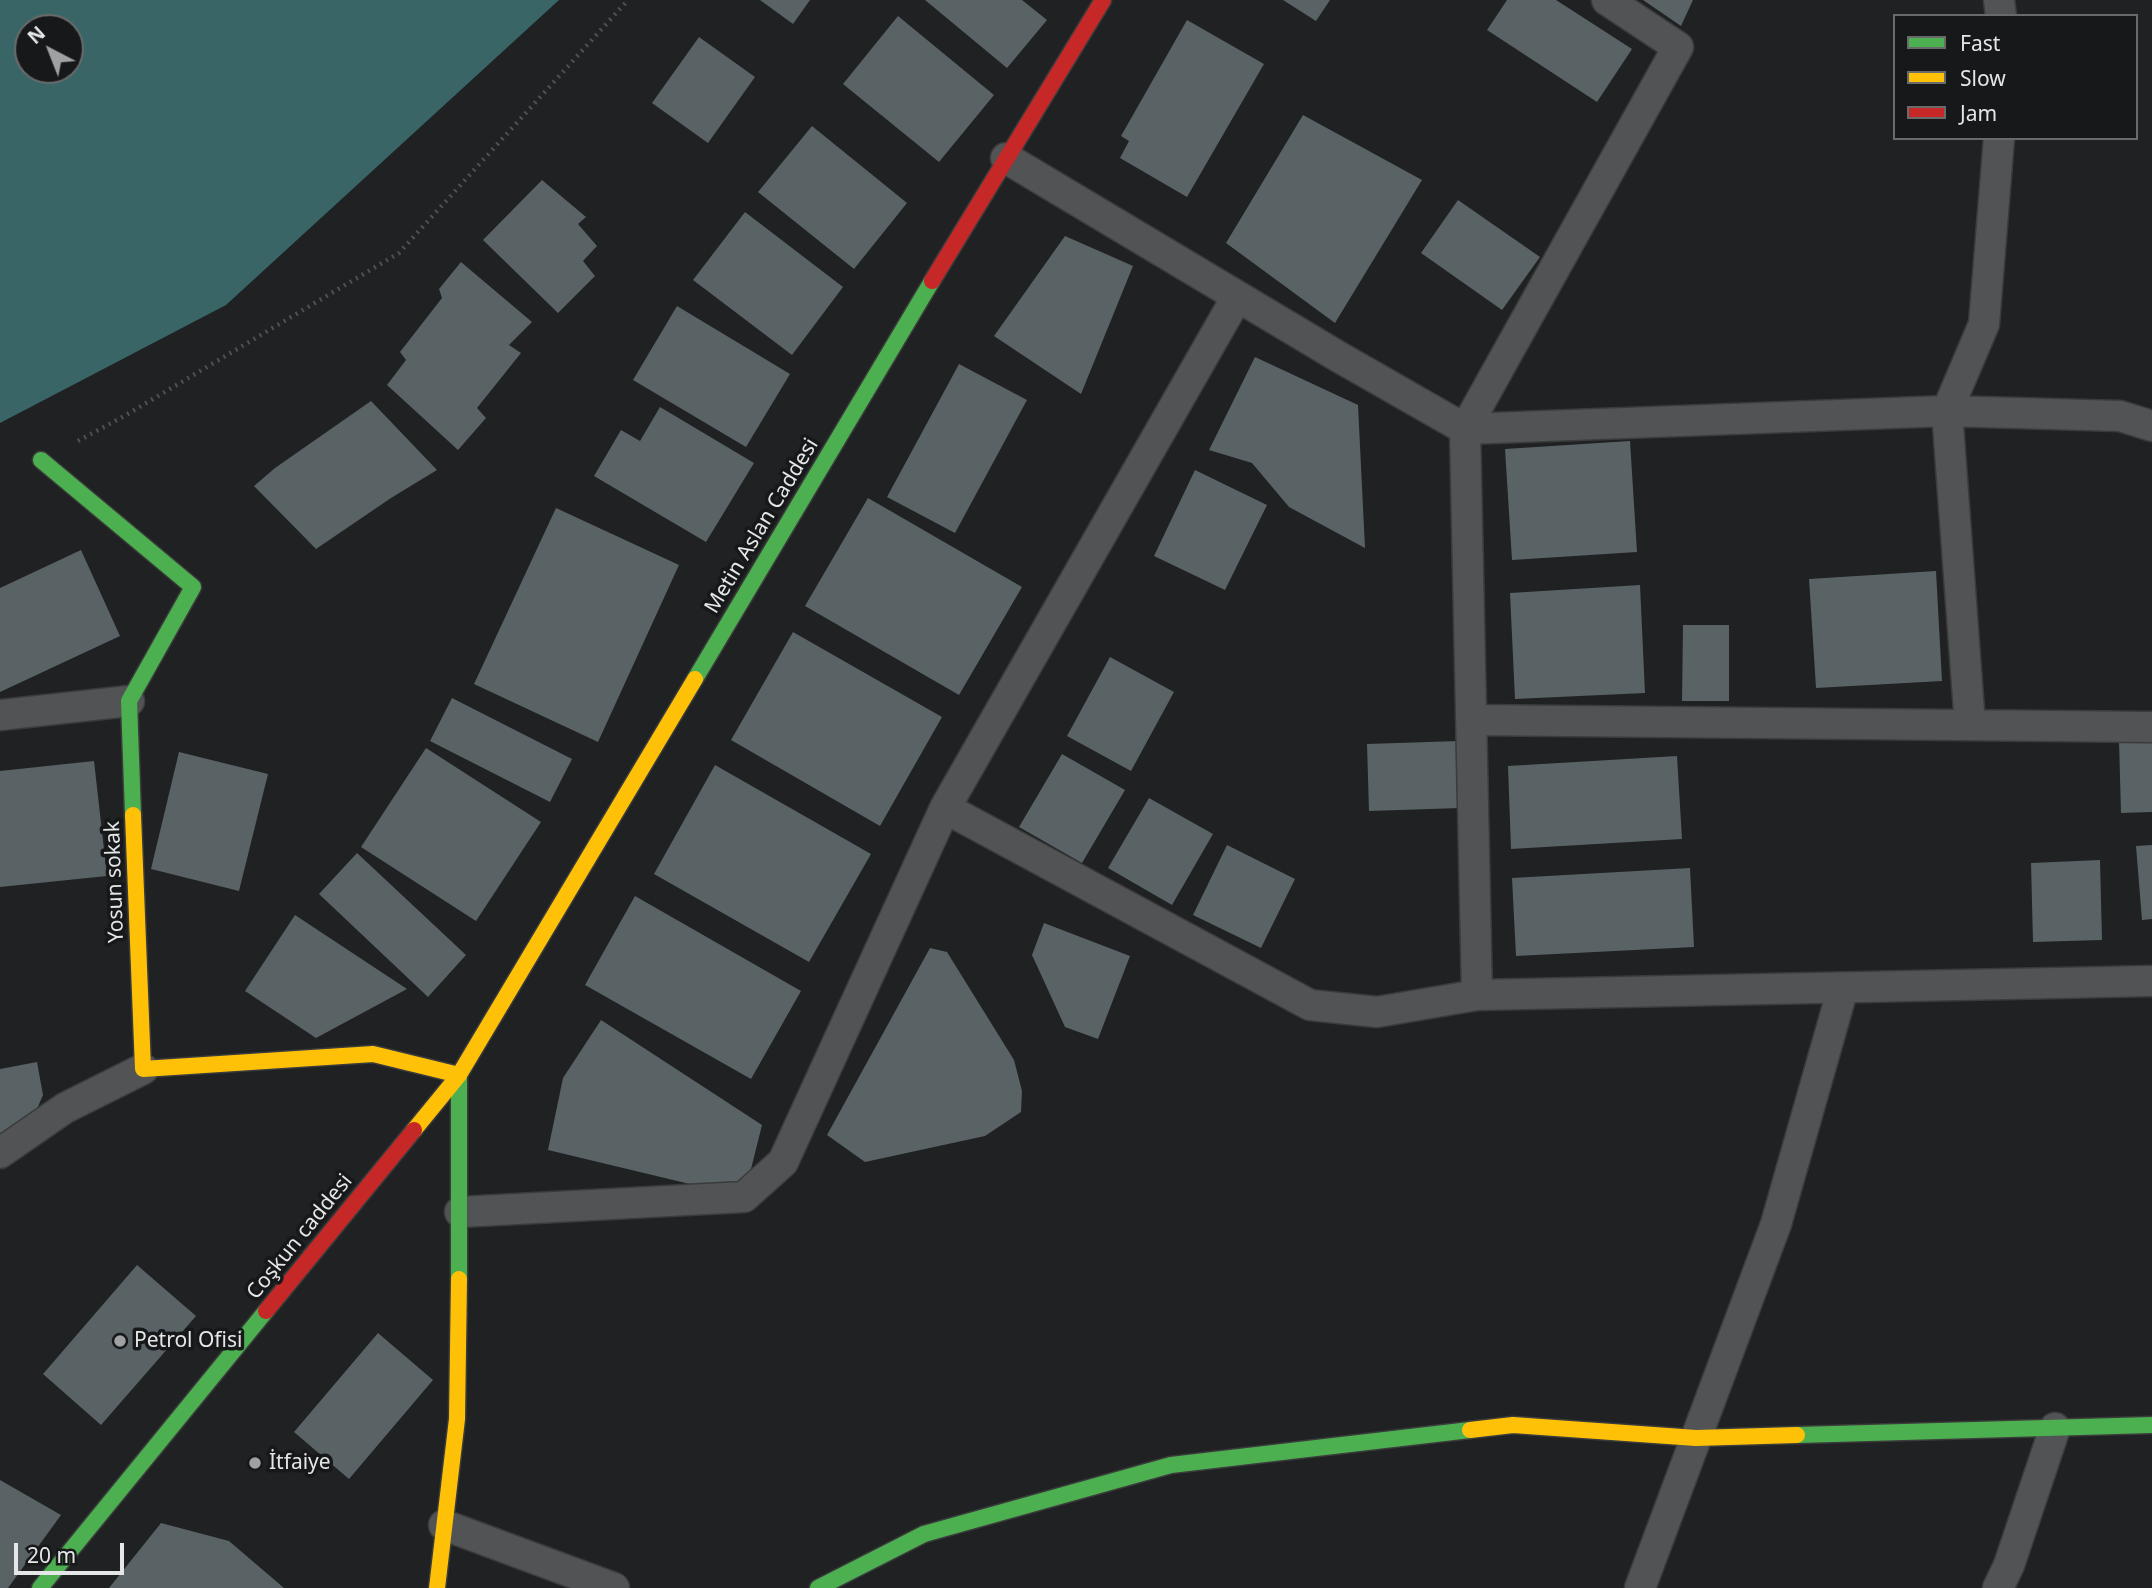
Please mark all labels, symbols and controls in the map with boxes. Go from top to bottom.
north arrow [14,14,84,84]
legend [1893,14,2138,140]
text: N [22,20,51,50]
text: Fast [1960,29,2000,57]
text: Slow [1960,64,2006,92]
text: Jam [1960,99,1997,127]
street label: Metin Aslan Caddesi [700,434,824,618]
street label: Yosun sokak [100,821,130,943]
street label: Coşkun caddesi [242,1169,358,1305]
place label: Petrol Ofisi [134,1328,242,1354]
marker: Petrol Ofisi [112,1333,128,1349]
place label: İtfaiye [269,1450,331,1476]
marker: İtfaiye [247,1455,263,1471]
scale bar [18,1528,128,1572]
text: 20 m [27,1541,76,1569]

